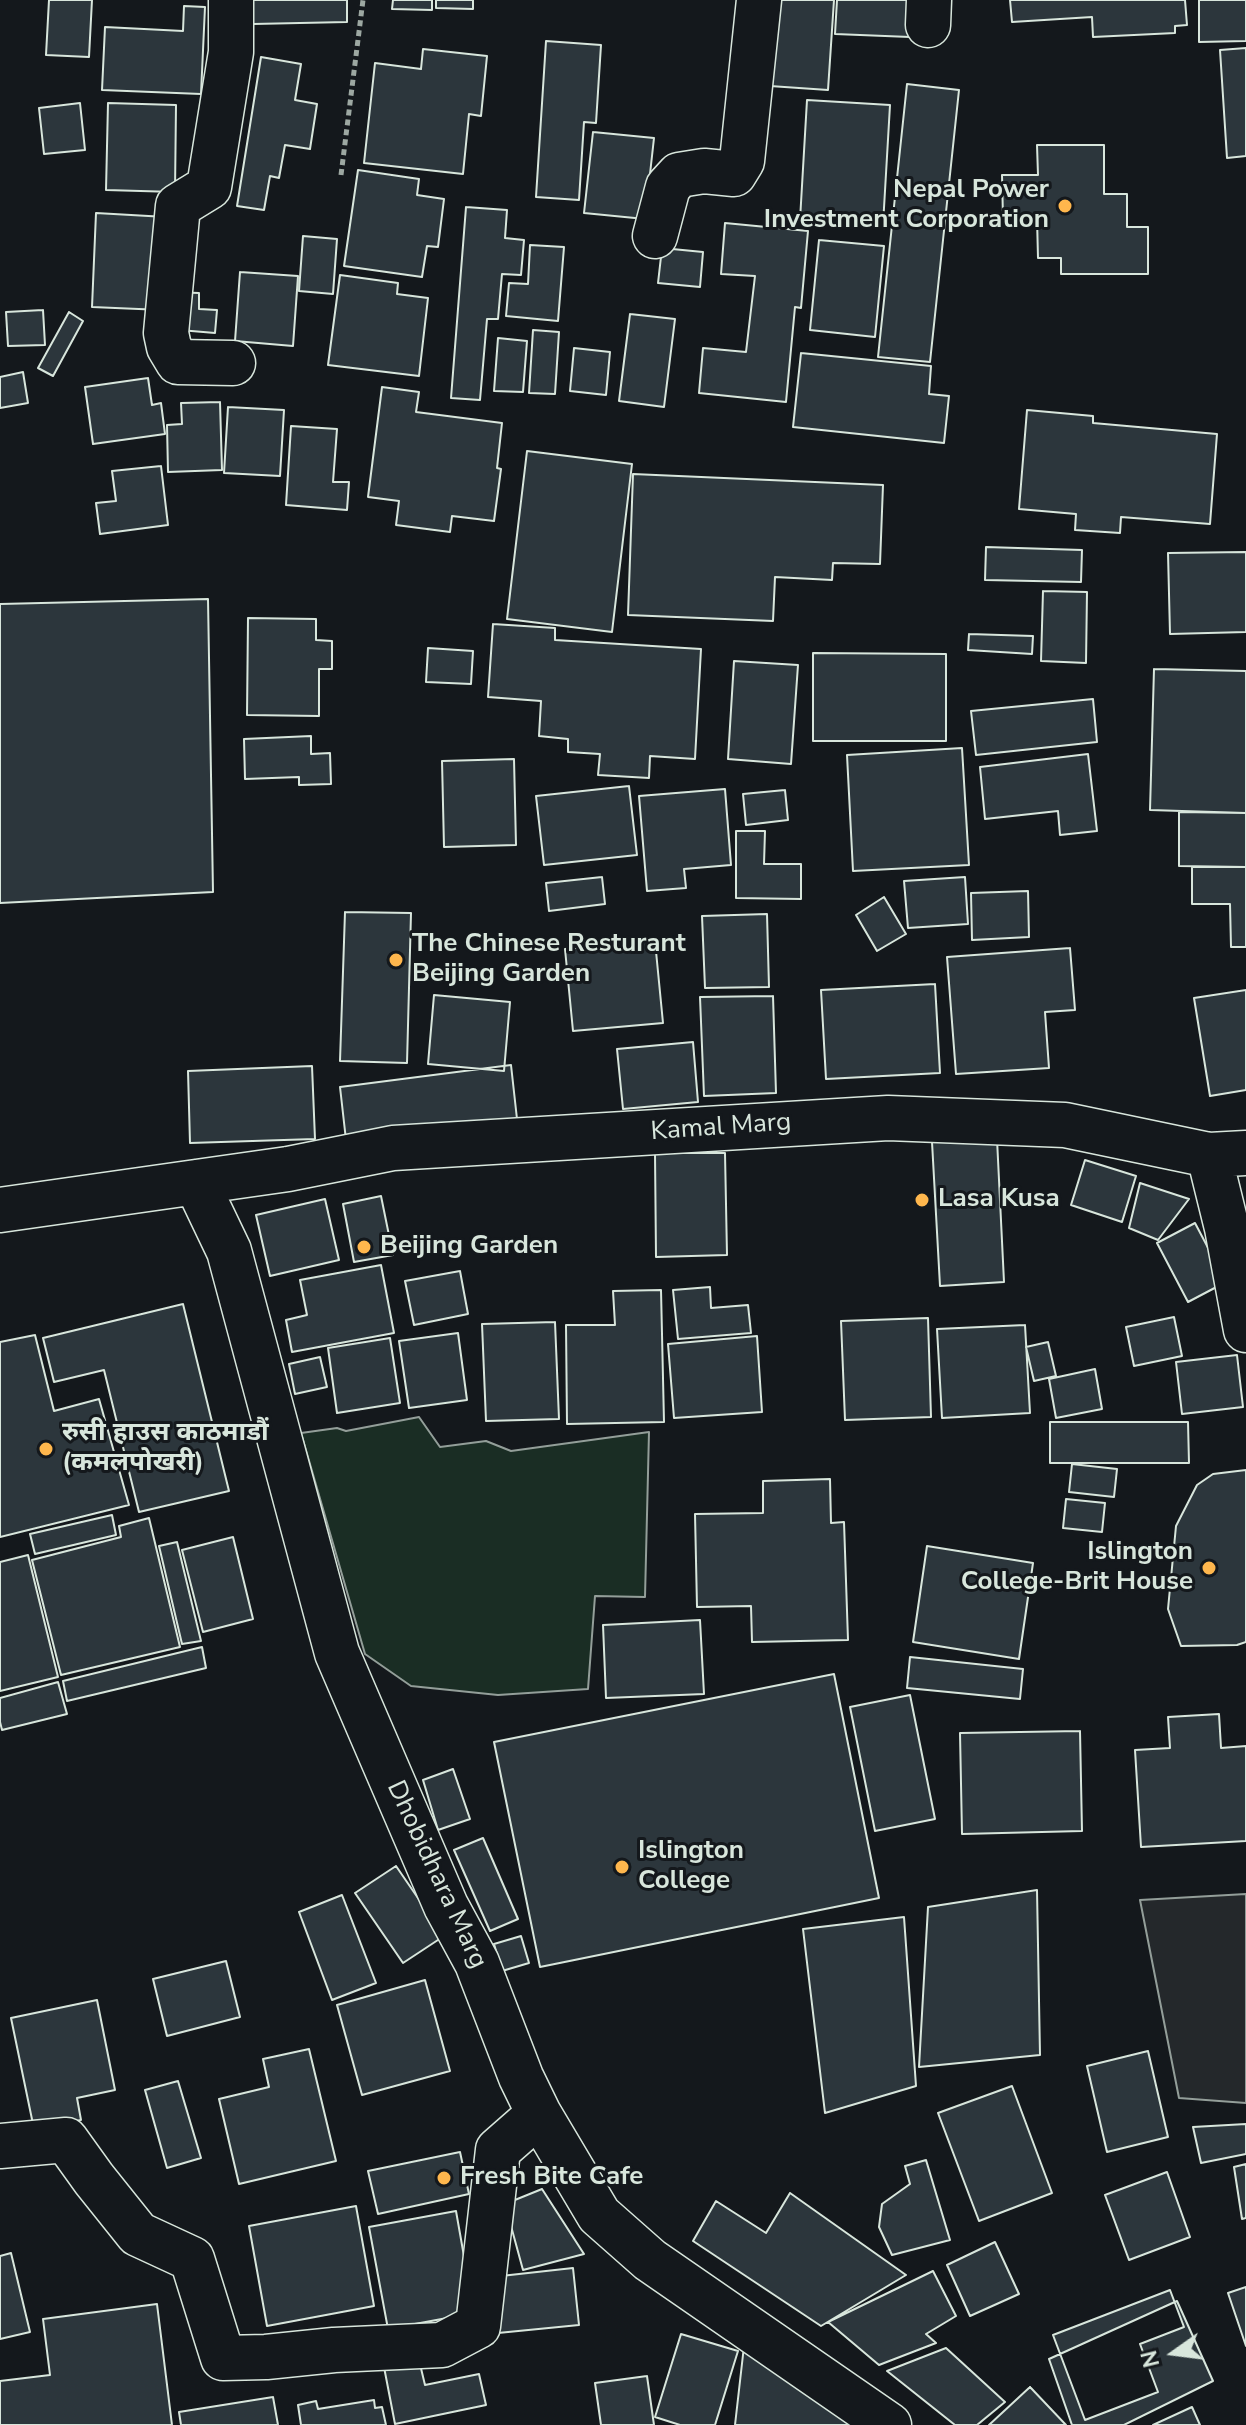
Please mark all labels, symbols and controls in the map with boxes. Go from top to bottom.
place label: Nepal Power Investment Corporation [764,175,1049,236]
marker: Nepal Power Investment Corporation [1056,197,1074,215]
place label: The Chinese Resturant Beijing Garden [412,929,686,990]
marker: The Chinese Resturant Beijing Garden [387,951,405,969]
street label: Kamal Marg [650,1108,792,1148]
place label: Lasa Kusa [938,1184,1060,1216]
marker: Lasa Kusa [913,1191,931,1209]
place label: Beijing Garden [380,1231,558,1263]
marker: Beijing Garden [355,1238,373,1256]
place label: रुसी हाउस काठमाडौं (कमलपोखरी) [62,1418,269,1480]
marker: रुसी हाउस काठमाडौं (कमलपोखरी) [37,1440,55,1458]
place label: Islington College-Brit House [961,1537,1193,1598]
marker: Islington College-Brit House [1200,1559,1218,1577]
street label: Dhobidhara Marg [379,1776,493,1974]
place label: Islington College [638,1836,744,1898]
marker: Islington College [613,1858,631,1876]
place label: Fresh Bite Cafe [460,2162,643,2194]
marker: Fresh Bite Cafe [435,2169,453,2187]
north arrow [1134,2313,1214,2393]
text: N [1134,2347,1167,2370]

